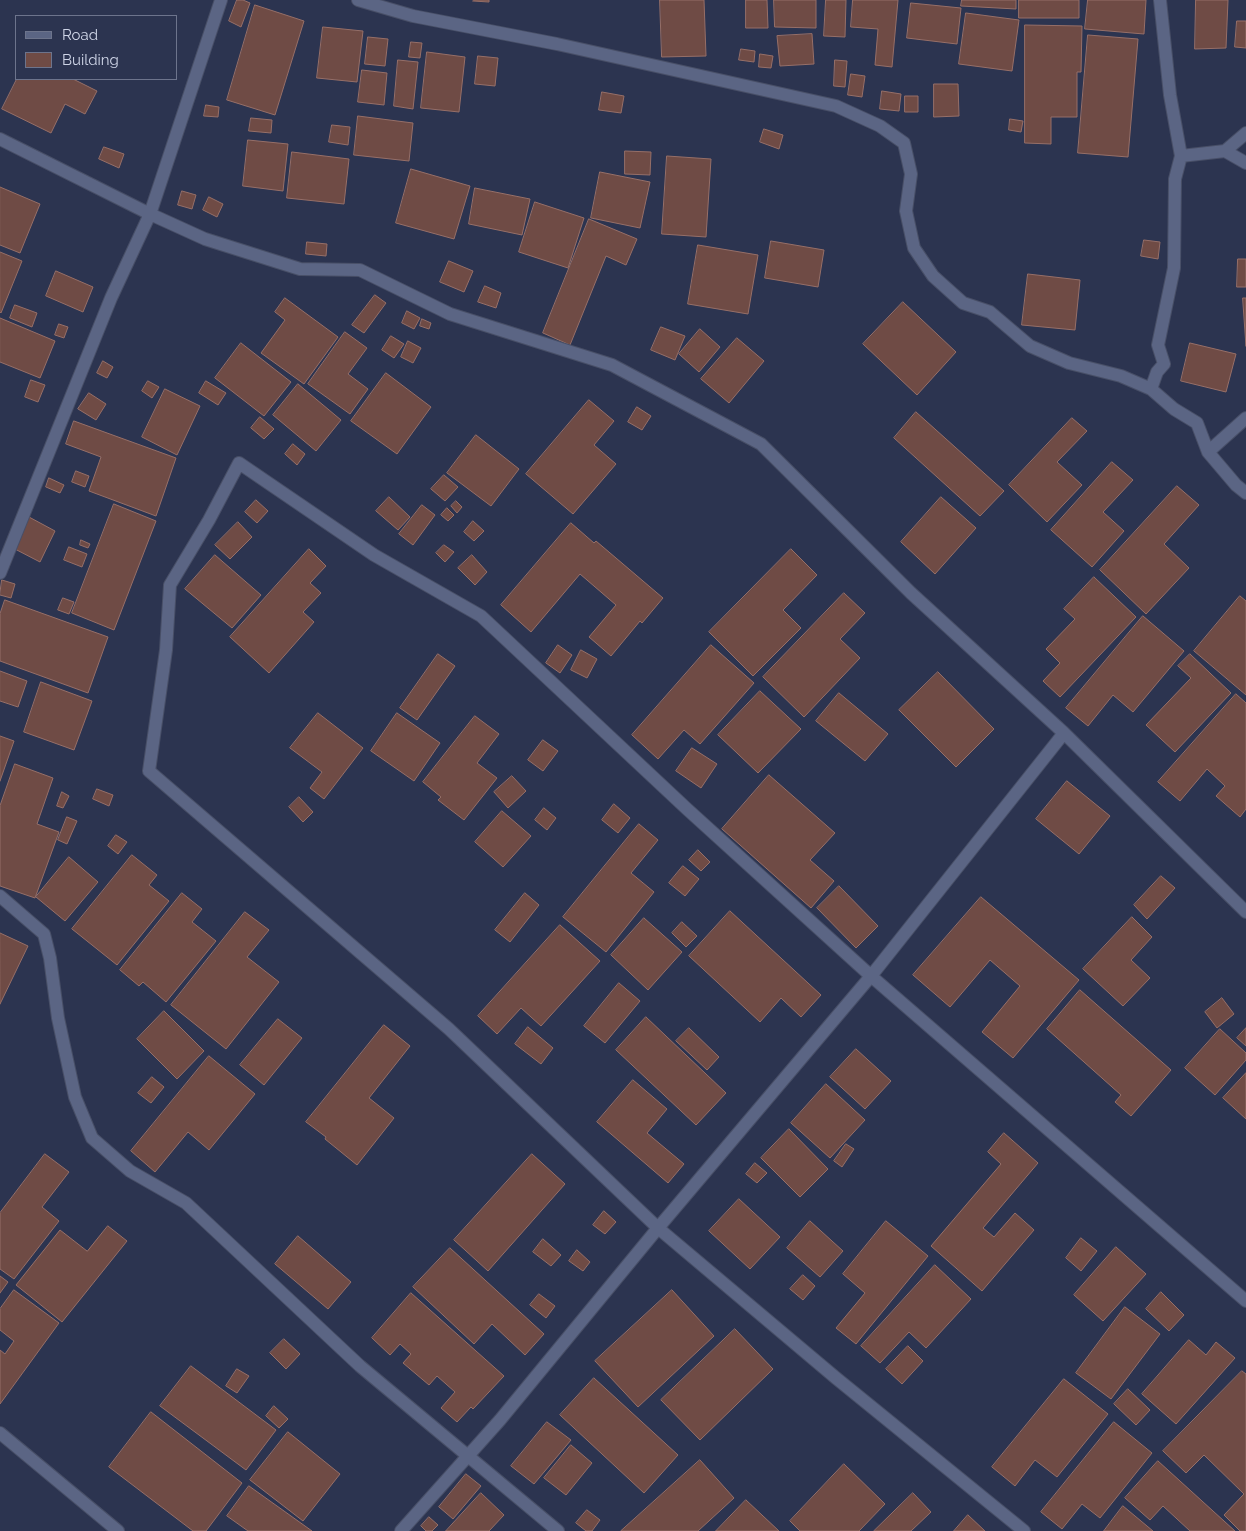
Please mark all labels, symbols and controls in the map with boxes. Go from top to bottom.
legend [15,15,178,80]
text: Road [62,26,98,44]
text: Building [62,51,119,69]

